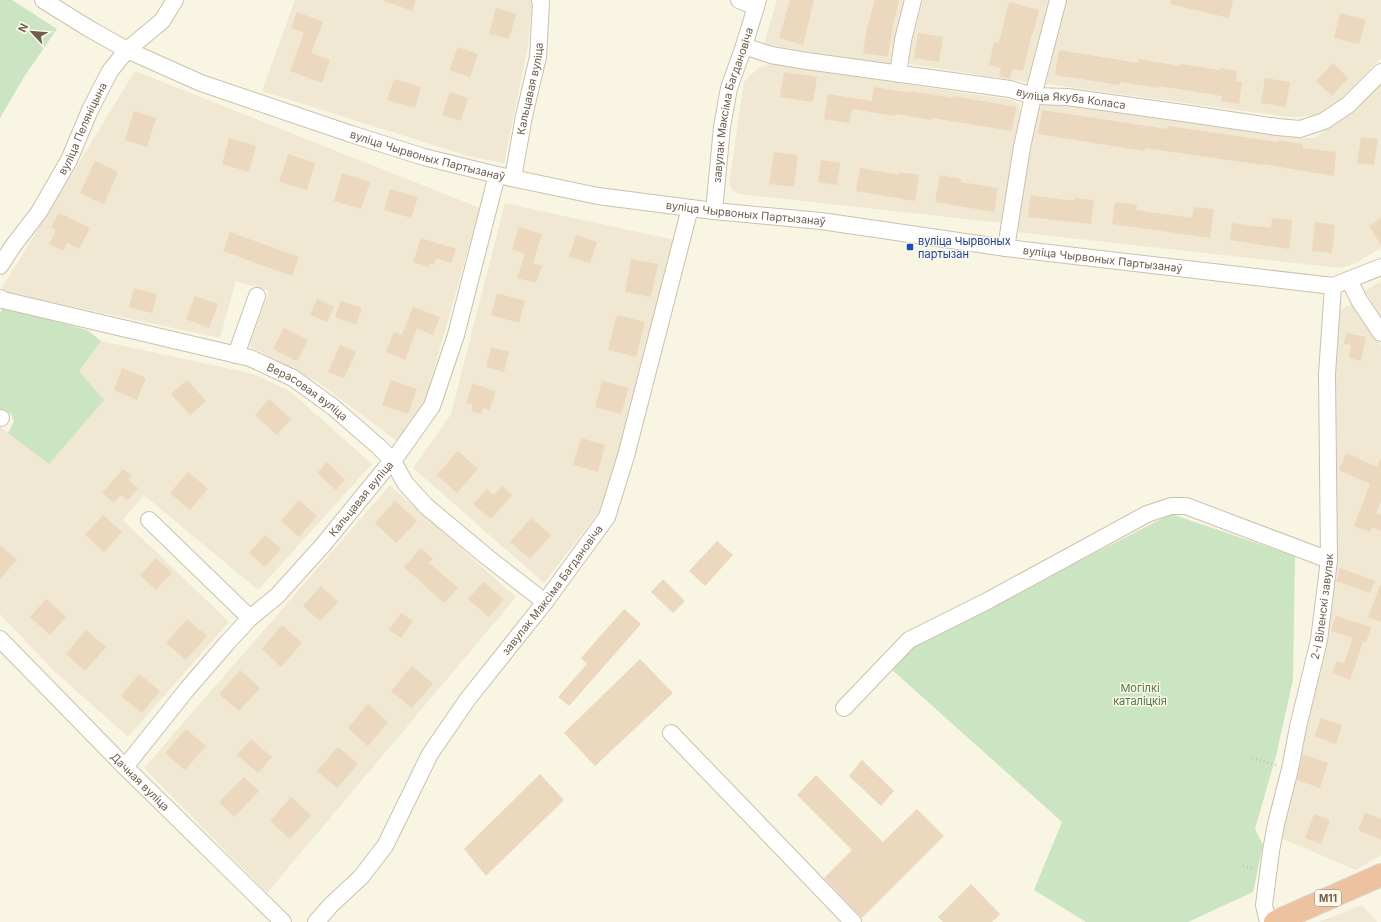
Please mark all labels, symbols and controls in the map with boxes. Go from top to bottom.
north arrow [12,12,52,52]
text: N [15,21,31,34]
street label: завулак Максіма Багдановіча [710,26,756,184]
street label: Кальцавая вуліца [514,42,546,136]
street label: вуліца Пеляніцына [55,80,110,177]
street label: вуліца Якуба Коласа [1015,84,1127,112]
street label: вуліца Чырвоных Партызанаў [348,127,507,184]
street label: вуліца Чырвоных Партызанаў [665,198,827,229]
place label: вуліца Чырвоных партызан [918,234,1011,261]
marker: вуліца Чырвоных партызан [905,242,915,252]
street label: вуліца Чырвоных Партызанаў [1022,243,1183,275]
street label: Верасовая вуліца [265,360,351,424]
street label: Кальцавая вуліца [326,458,396,539]
street label: завулак Максіма Багдановіча [499,522,606,658]
street label: 2-і Віленскі завулак [1308,554,1336,661]
park label: Могілкі каталіцкія [1113,681,1167,708]
street label: Дачная вуліца [108,750,172,814]
road number: М11 [1315,890,1341,906]

